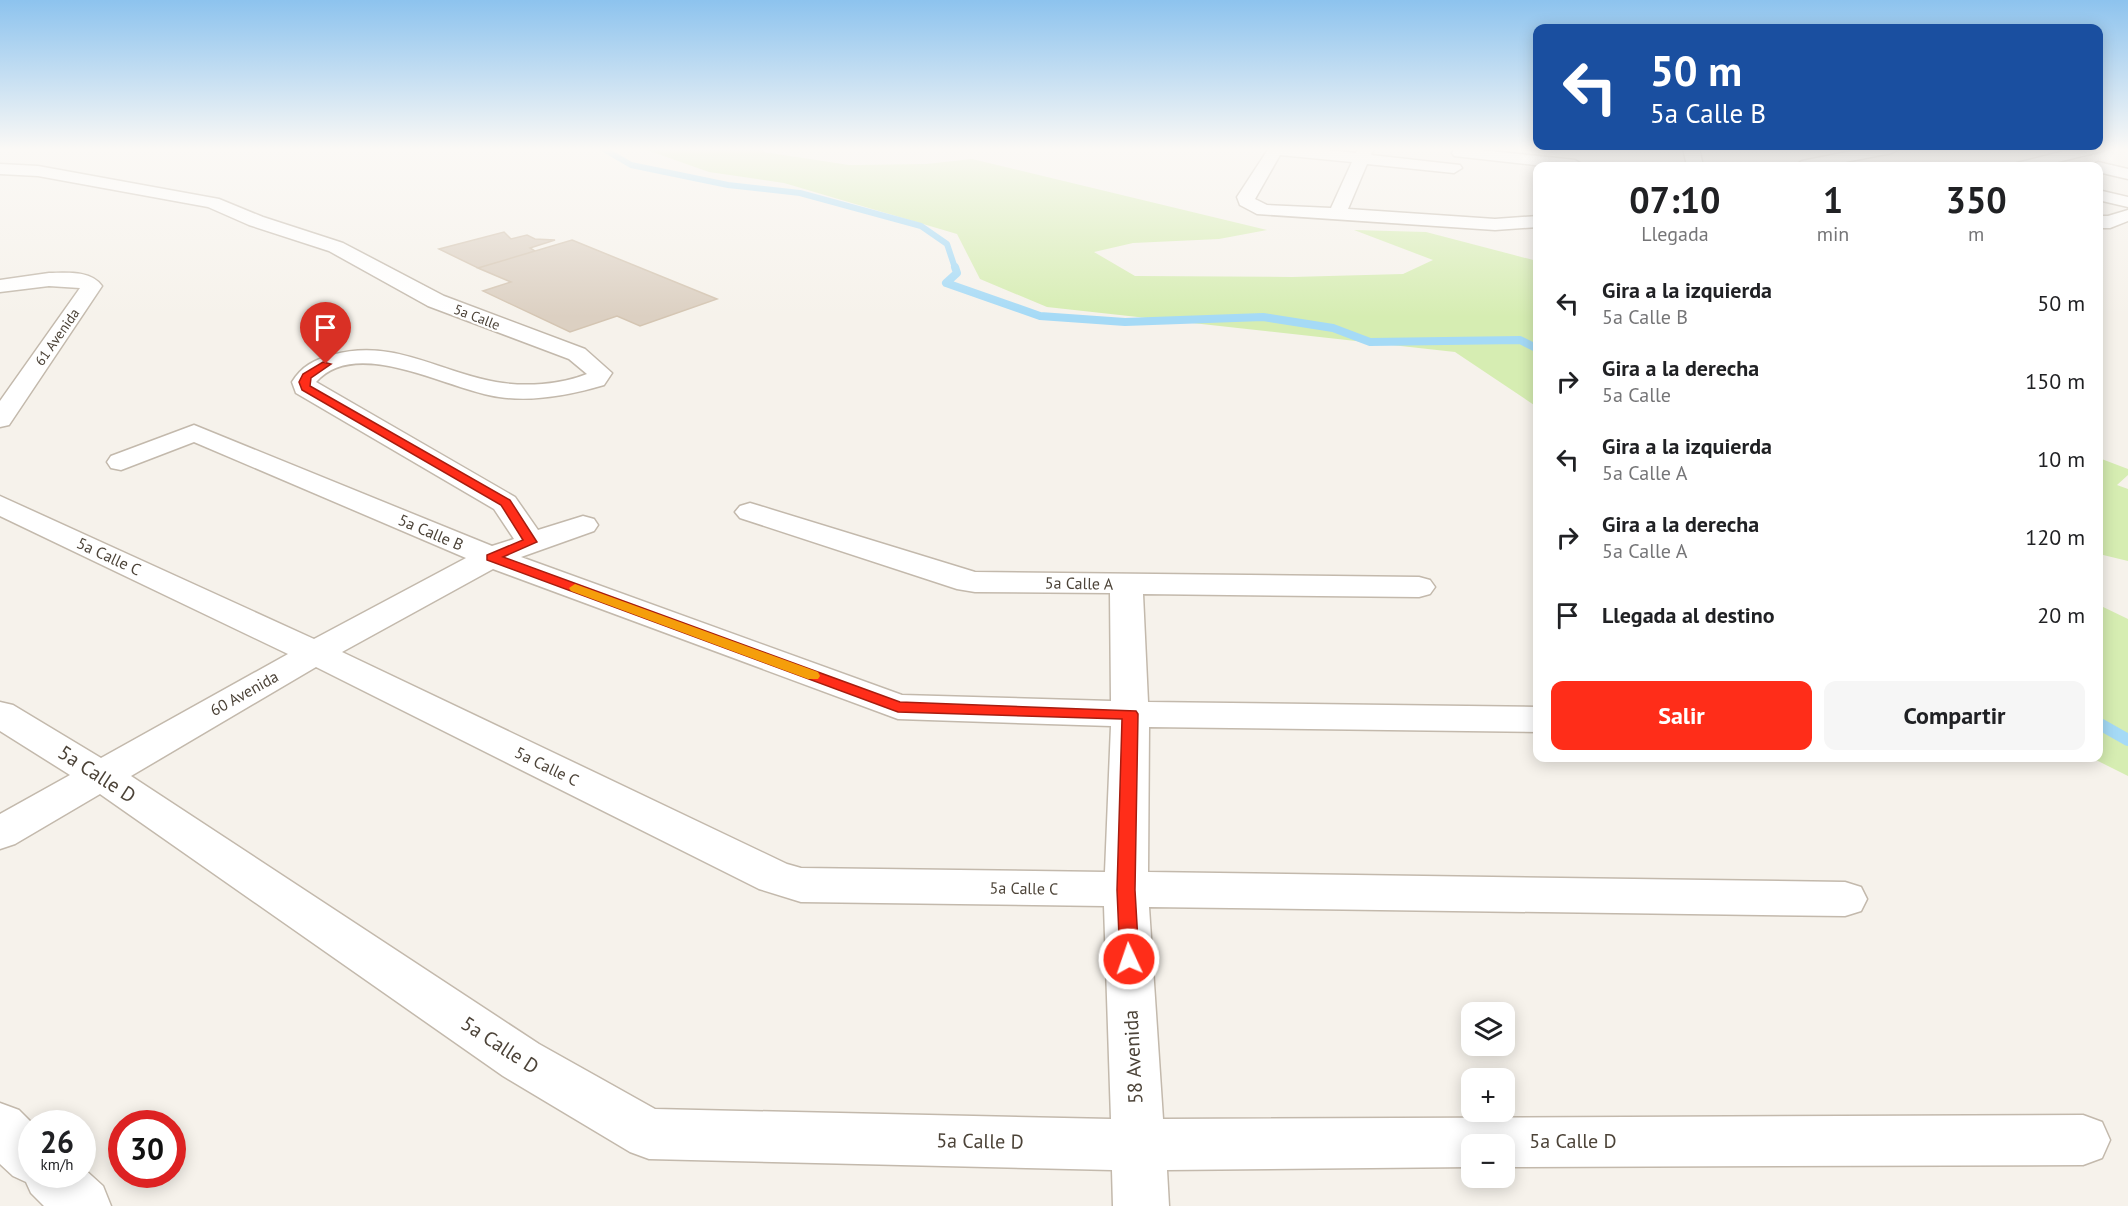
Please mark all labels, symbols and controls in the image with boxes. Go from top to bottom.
text: 50 m [1650,43,1742,98]
icon: left [1551,48,1629,126]
text: 5a Calle B [1650,96,1766,130]
text: 07:10 [1629,176,1721,223]
text: 1 [1823,176,1843,223]
text: 350 [1946,176,2007,223]
text: Llegada [1641,221,1709,247]
text: min [1817,221,1849,247]
text: m [1968,221,1984,247]
text: Gira a la izquierda [1602,276,1772,304]
icon: left [1551,287,1584,320]
text: 50 m [2037,289,2085,317]
street label: 5a Calle [451,300,503,334]
pin [300,302,351,364]
text: 5a Calle B [1602,304,1688,330]
street label: 61 Avenida [31,305,83,369]
icon: arrive [309,311,342,344]
text: Gira a la derecha [1602,354,1759,382]
icon: right [1551,365,1584,398]
text: 150 m [2025,367,2085,395]
text: 5a Calle [1602,382,1671,408]
text: Gira a la izquierda [1602,432,1772,460]
icon: left [1551,443,1584,476]
text: 10 m [2037,445,2085,473]
text: 5a Calle A [1602,460,1687,486]
street label: 5a Calle B [395,509,467,555]
text: Gira a la derecha [1602,510,1759,538]
icon: right [1551,521,1584,554]
text: 120 m [2025,523,2085,551]
street label: 5a Calle C [74,532,144,580]
text: 5a Calle A [1602,538,1687,564]
street label: 5a Calle A [1045,572,1114,594]
icon: arrive [1551,599,1584,632]
text: Llegada al destino [1602,601,1775,629]
text: 20 m [2037,601,2085,629]
street label: 60 Avenida [206,666,282,720]
button: Salir [1551,681,1812,750]
button: Compartir [1824,681,2085,750]
street label: 5a Calle D [53,739,141,809]
street label: 5a Calle C [512,742,582,790]
street label: 5a Calle C [990,877,1058,899]
position arrow [1097,927,1161,991]
map controls [1461,1002,1515,1188]
button: layers [1461,1002,1515,1056]
street label: 58 Avenida [1118,1009,1148,1105]
street label: 5a Calle D [456,1010,544,1080]
button: + [1461,1068,1515,1122]
speed limit sign: 30 [108,1110,186,1188]
text: 26 [40,1122,74,1161]
street label: 5a Calle D [936,1127,1024,1155]
street label: 5a Calle D [1529,1128,1617,1154]
button: − [1461,1134,1515,1188]
text: km/h [41,1155,73,1174]

